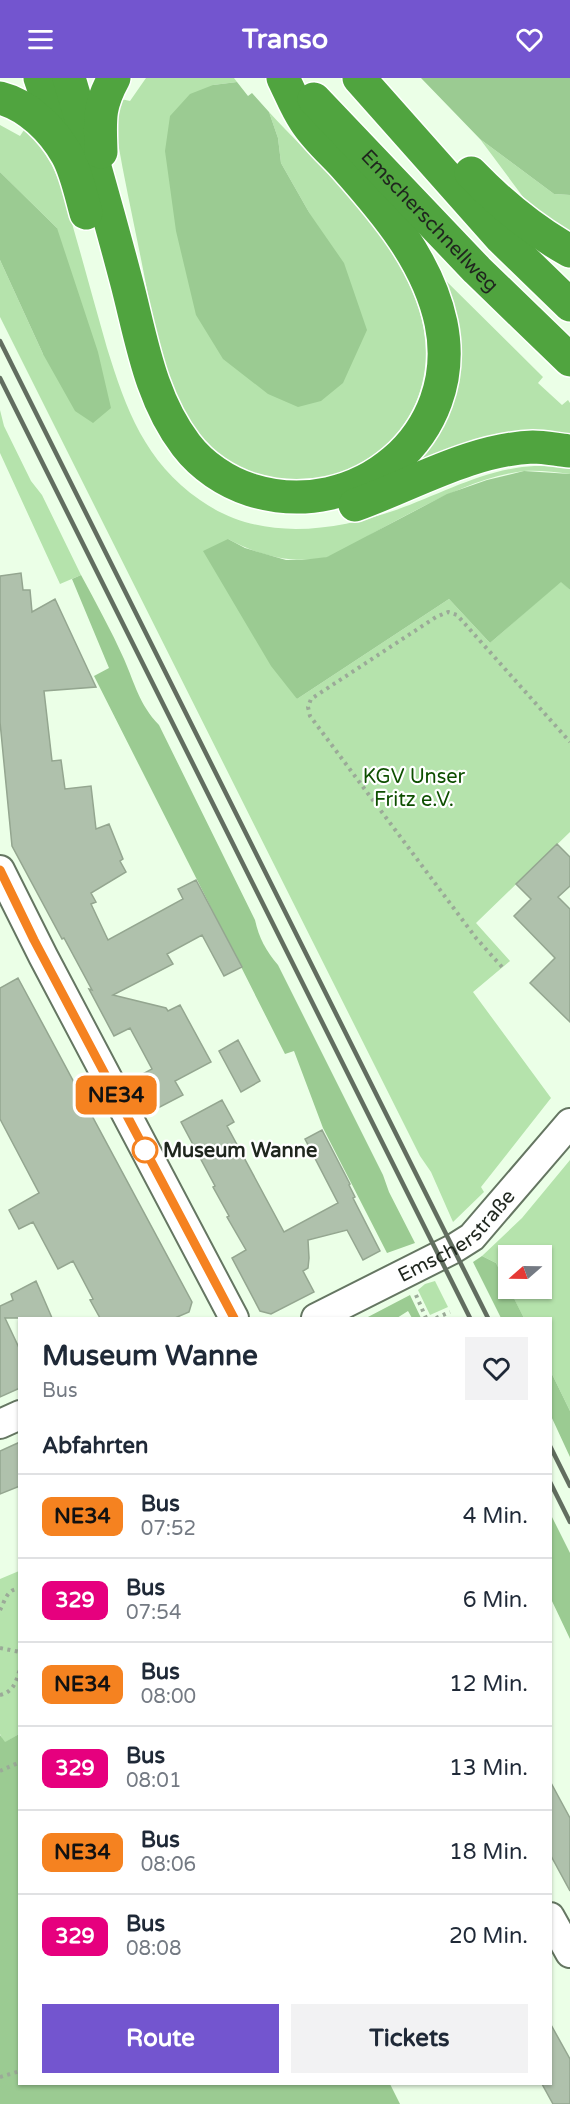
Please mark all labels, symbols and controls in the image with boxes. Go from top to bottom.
icon: menu [24,23,57,56]
text: Transo [242,23,328,56]
icon: heart [513,23,546,56]
street label: Emscherschnellweg [356,145,503,297]
park label: KGV Unser Fritz e.V. [363,765,466,812]
line badge: NE34 [74,1076,158,1114]
text: NE34 [88,1083,144,1108]
marker: Museum Wanne [132,1137,158,1163]
place label: Museum Wanne [163,1139,317,1163]
street label: Emscherstraße [394,1185,520,1288]
north arrow [498,1245,552,1299]
map controls [498,1245,552,1299]
button: heart [465,1337,528,1400]
text: Museum Wanne [42,1339,258,1373]
text: Bus [42,1379,78,1403]
text: Abfahrten [42,1433,148,1459]
text: Bus [141,1491,180,1517]
text: 4 Min. [463,1503,528,1529]
text: NE34 [54,1504,111,1529]
text: 07:52 [141,1517,196,1541]
text: Bus [126,1575,165,1601]
text: 6 Min. [463,1587,528,1613]
text: 329 [55,1588,95,1613]
text: 07:54 [126,1601,181,1625]
text: Bus [141,1659,180,1685]
text: 12 Min. [449,1671,528,1697]
text: NE34 [54,1672,111,1697]
text: 08:00 [141,1685,196,1709]
text: Bus [126,1743,165,1769]
text: 13 Min. [449,1755,528,1781]
text: 329 [55,1756,95,1781]
text: 08:01 [126,1769,181,1793]
text: Bus [141,1827,180,1853]
text: 18 Min. [449,1839,528,1865]
text: NE34 [54,1840,111,1865]
text: 08:06 [141,1853,196,1877]
text: Bus [126,1911,165,1937]
text: 20 Min. [449,1923,528,1949]
text: 329 [55,1924,95,1949]
text: 08:08 [126,1937,181,1961]
button: Route [42,2004,279,2073]
button: Tickets [291,2004,528,2073]

